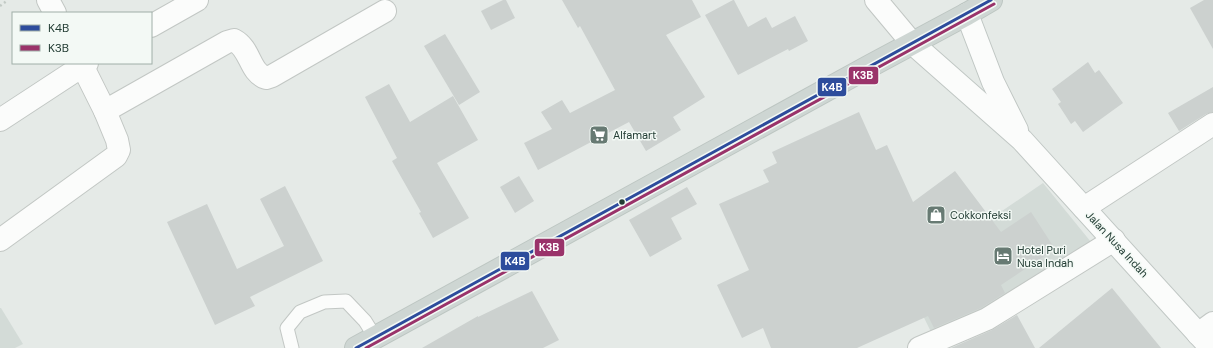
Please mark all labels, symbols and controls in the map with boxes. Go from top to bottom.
legend [12,12,152,64]
text: K4B [48,20,69,36]
text: K3B [48,40,69,56]
line badge: K3B [848,66,879,85]
text: K3B [853,68,873,82]
line badge: K4B [817,77,847,97]
text: K4B [821,80,843,94]
supermarket icon: Alfamart [588,124,610,146]
place label: Alfamart [613,128,656,142]
unlabelled marker [617,197,627,207]
shop icon: Cokkonfeksi [925,204,947,226]
place label: Cokkonfeksi [950,208,1011,222]
street label: Jalan Nusa Indah [1083,208,1151,280]
line badge: K3B [534,238,565,257]
text: K3B [539,240,559,254]
place label: Hotel Puri Nusa Indah [1017,243,1073,270]
hotel icon: Hotel Puri Nusa Indah [992,245,1014,267]
line badge: K4B [500,251,530,271]
text: K4B [504,254,526,268]

